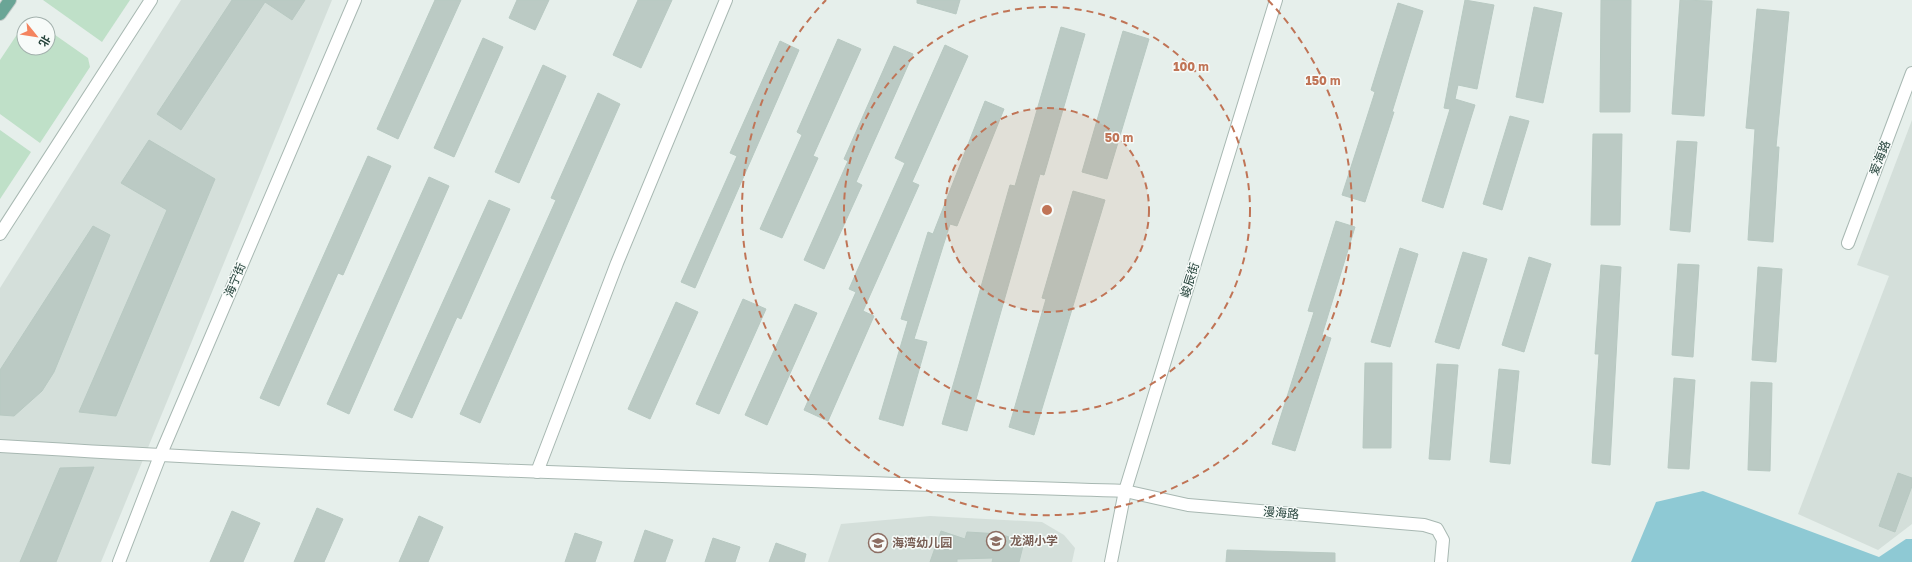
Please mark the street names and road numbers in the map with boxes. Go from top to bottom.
street label: 爱海路 [1866,138,1893,177]
street label: 海宁街 [221,260,248,299]
street label: 峻辰街 [1177,260,1202,299]
street label: 漫海路 [1262,503,1300,522]

